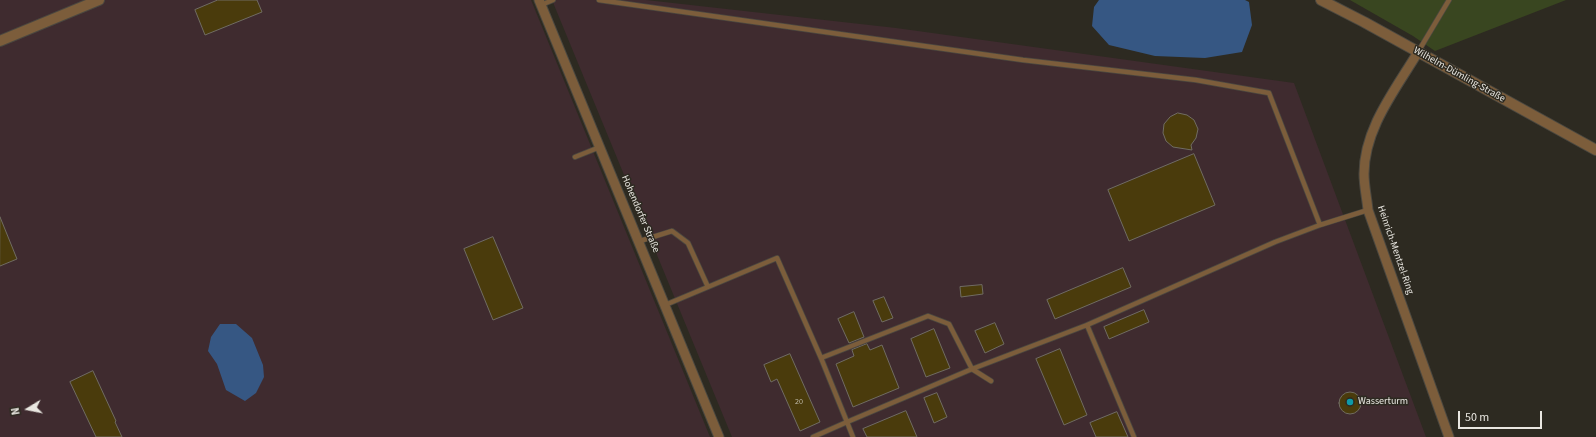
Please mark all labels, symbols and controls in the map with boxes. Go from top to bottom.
street label: Wilhelm-Dümling-Straße [1411,45,1507,105]
street label: Hohendorfer Straße [618,173,662,255]
street label: Heinrich-Mentzel-Ring [1374,204,1416,296]
north arrow [8,389,48,429]
place label: Wasserturm [1358,396,1408,408]
house number: 20 [795,397,803,407]
marker: Wasserturm [1345,397,1355,407]
scale bar [1460,403,1544,429]
text: N [8,406,24,416]
text: 50 m [1465,409,1489,426]

